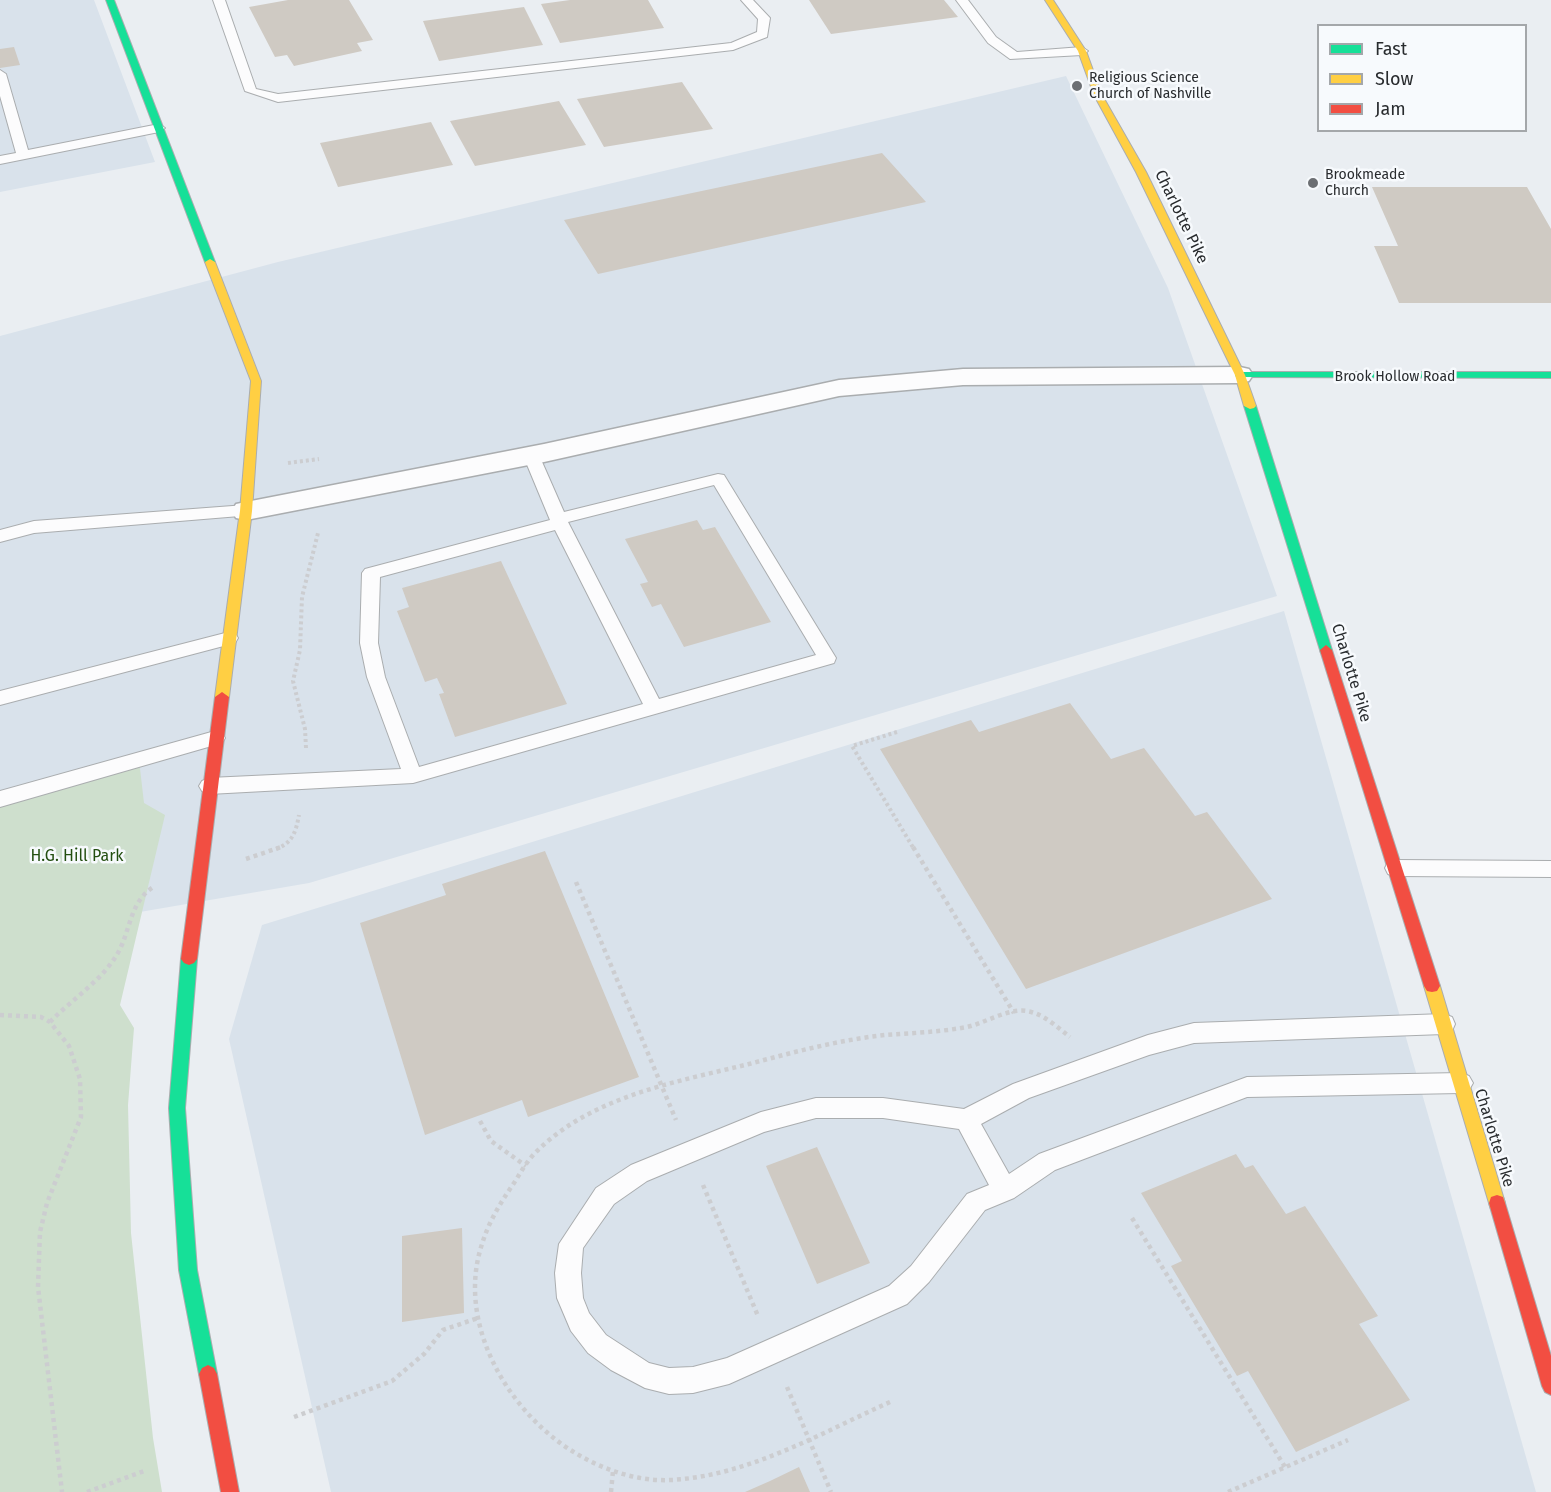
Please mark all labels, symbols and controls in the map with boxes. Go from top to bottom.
legend [1317,24,1527,132]
text: Fast [1375,38,1407,60]
text: Slow [1375,68,1413,90]
place label: Religious Science Church of Nashville [1089,70,1211,102]
marker: Religious Science Church of Nashville [1070,79,1084,93]
text: Jam [1375,98,1406,120]
street label: Charlotte Pike [1150,167,1212,267]
place label: Brookmeade Church [1325,167,1405,200]
marker: Brookmeade Church [1306,176,1320,190]
street label: Brook Hollow Road [1335,369,1455,385]
street label: Charlotte Pike [1327,621,1375,725]
park label: H.G. Hill Park [30,847,124,867]
street label: Charlotte Pike [1470,1086,1518,1190]

